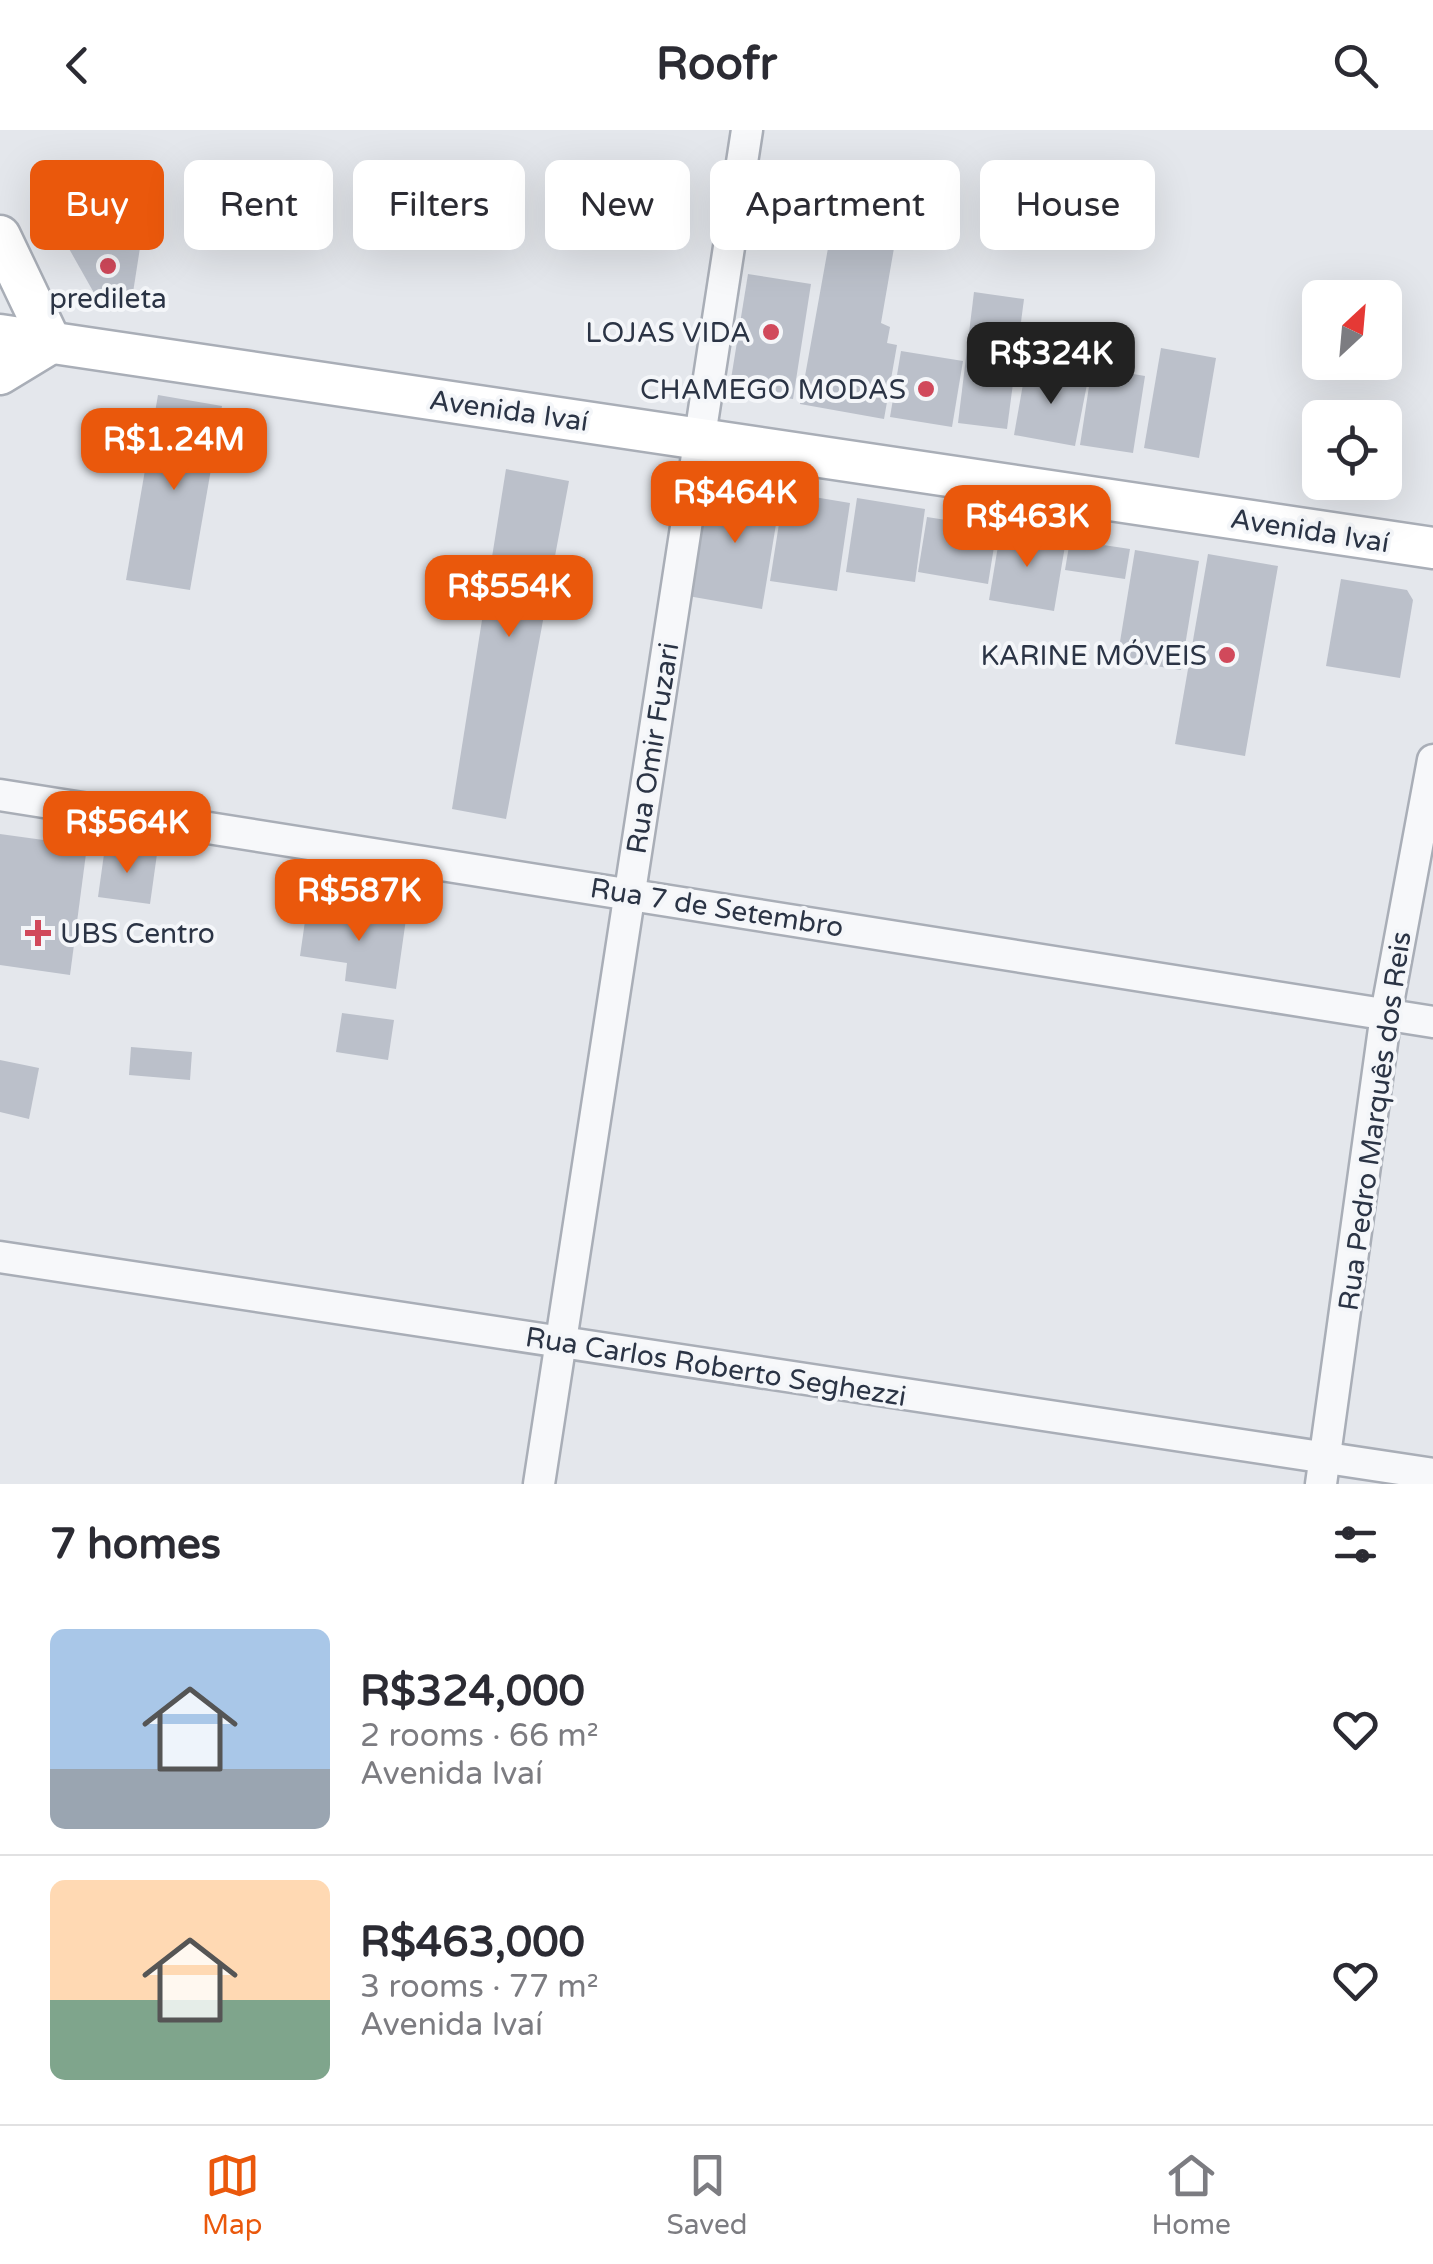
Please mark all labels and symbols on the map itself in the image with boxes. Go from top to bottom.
marker: predileta [97,255,119,277]
north arrow [1302,280,1402,380]
place label: predileta [49,282,167,316]
place label: LOJAS VIDA [585,316,751,350]
marker: LOJAS VIDA [760,321,782,343]
pin: R$324K [970,322,1132,407]
place label: CHAMEGO MODAS [640,373,906,407]
marker: CHAMEGO MODAS [915,378,937,400]
street label: Avenida Ivaí [427,383,591,439]
pin: R$1.24M [82,408,266,493]
pin: R$464K [654,461,816,546]
pin: R$463K [946,485,1108,570]
street label: Avenida Ivaí [1228,502,1392,560]
pin: R$554K [428,555,590,640]
place label: KARINE MÓVEIS [980,639,1207,673]
street label: Rua Omir Fuzari [619,640,686,856]
marker: KARINE MÓVEIS [1216,644,1238,666]
pin: R$564K [46,791,208,876]
pin: R$587K [278,859,440,944]
street label: Rua 7 de Setembro [588,871,846,945]
place label: UBS Centro [60,917,215,951]
marker: UBS Centro [25,920,51,946]
street label: Rua Pedro Marquês dos Reis [1332,929,1418,1313]
street label: Rua Carlos Roberto Seghezzi [523,1320,909,1414]

